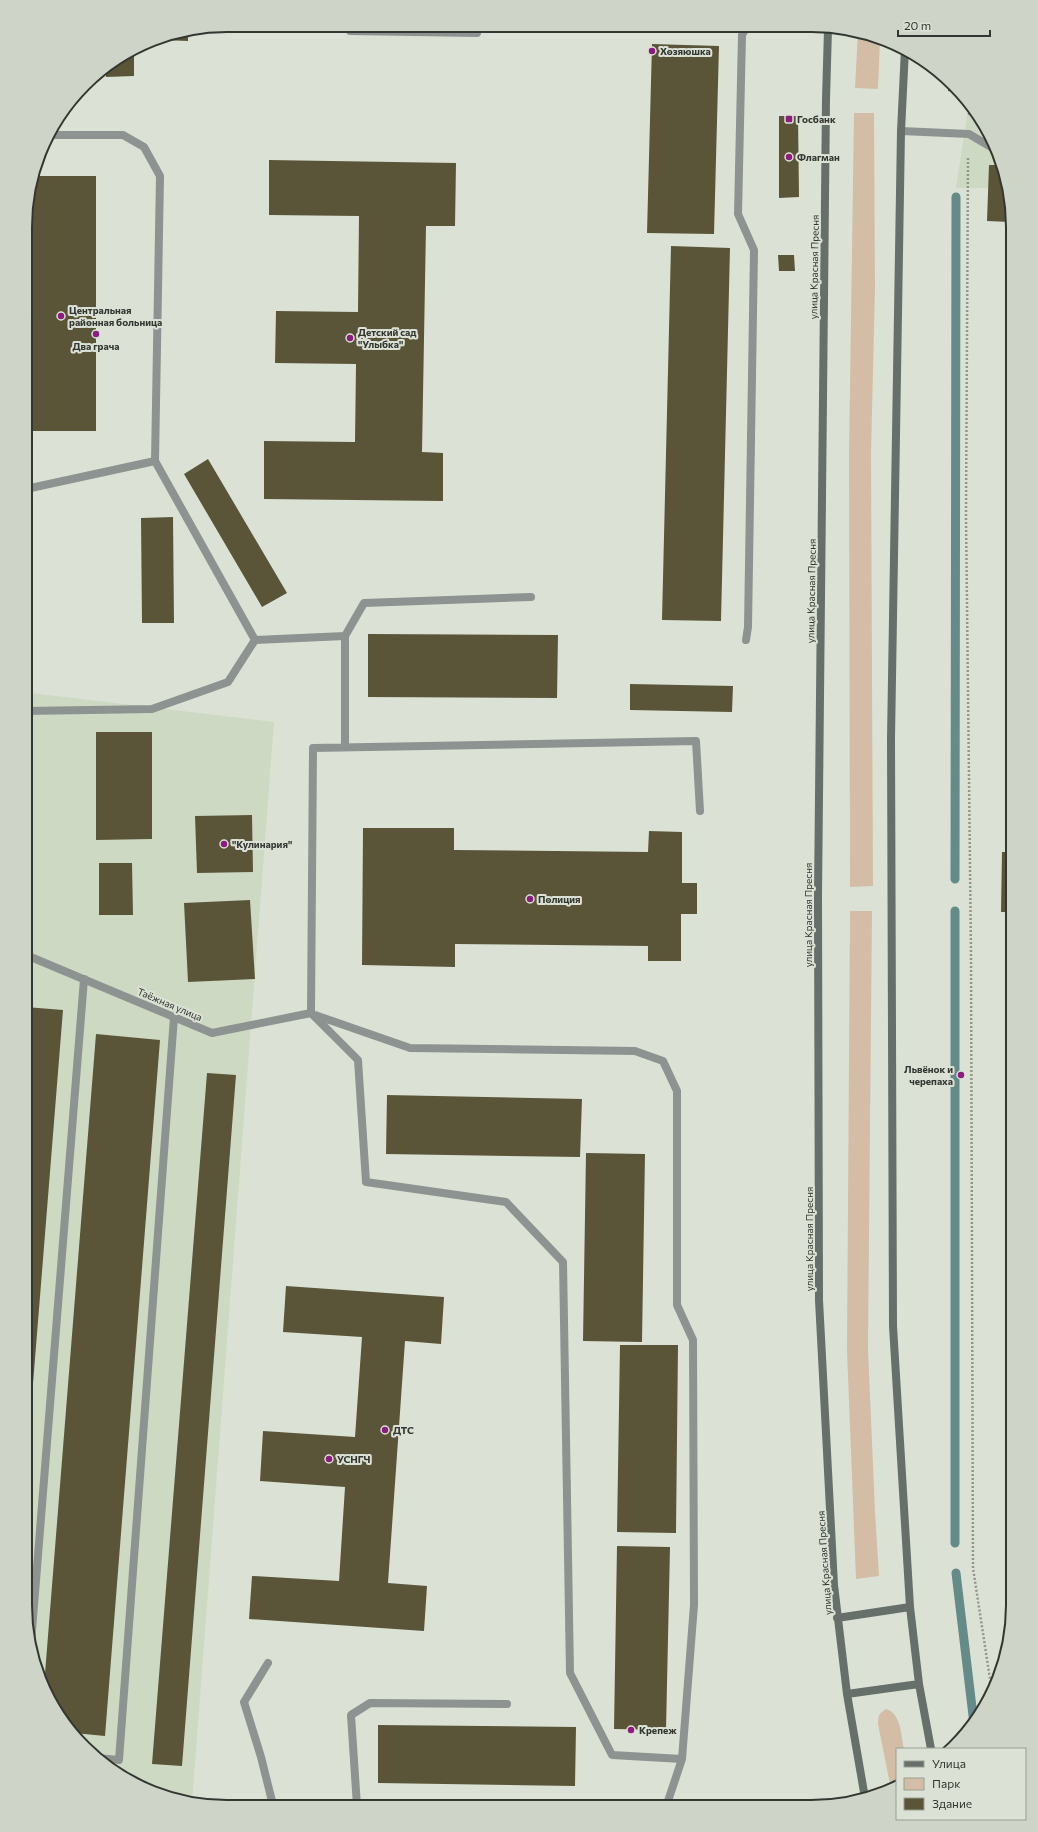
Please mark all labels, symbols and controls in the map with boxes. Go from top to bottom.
scale bar [898,12,990,38]
text: 20 m [904,18,931,32]
place label: Хозяюшка [660,45,711,57]
marker: Хозяюшка [647,46,657,56]
place label: Госбанк [797,113,836,125]
marker: Госбанк [784,114,794,124]
place label: Флагман [797,151,840,163]
marker: Флагман [784,152,794,162]
street label: улица Красная Пресня [807,215,821,319]
place label: Центральная районная больница [69,304,162,328]
marker: Центральная районная больница [56,311,66,321]
place label: Детский сад "Улыбка" [358,326,417,350]
marker: Два грача [91,329,101,339]
marker: Детский сад "Улыбка" [345,333,355,343]
place label: Два грача [73,340,119,352]
street label: улица Красная Пресня [804,539,818,643]
place label: "Кулинария" [232,838,292,850]
marker: "Кулинария" [219,839,229,849]
street label: улица Красная Пресня [802,863,814,967]
place label: Полиция [538,893,581,905]
marker: Полиция [525,894,535,904]
street label: Таёжная улица [136,985,204,1023]
place label: Львёнок и черепаха [904,1063,953,1087]
marker: Львёнок и черепаха [956,1070,966,1080]
street label: улица Красная Пресня [803,1187,815,1291]
place label: ДТС [393,1424,414,1436]
marker: ДТС [380,1425,390,1435]
place label: УСНГЧ [337,1453,371,1465]
marker: УСНГЧ [324,1454,334,1464]
street label: улица Красная Пресня [814,1510,834,1616]
place label: Крепеж [639,1724,677,1736]
marker: Крепеж [626,1725,636,1735]
legend [896,1748,1026,1820]
text: Улица [932,1756,966,1770]
text: Парк [932,1776,961,1790]
text: Здание [932,1796,972,1810]

